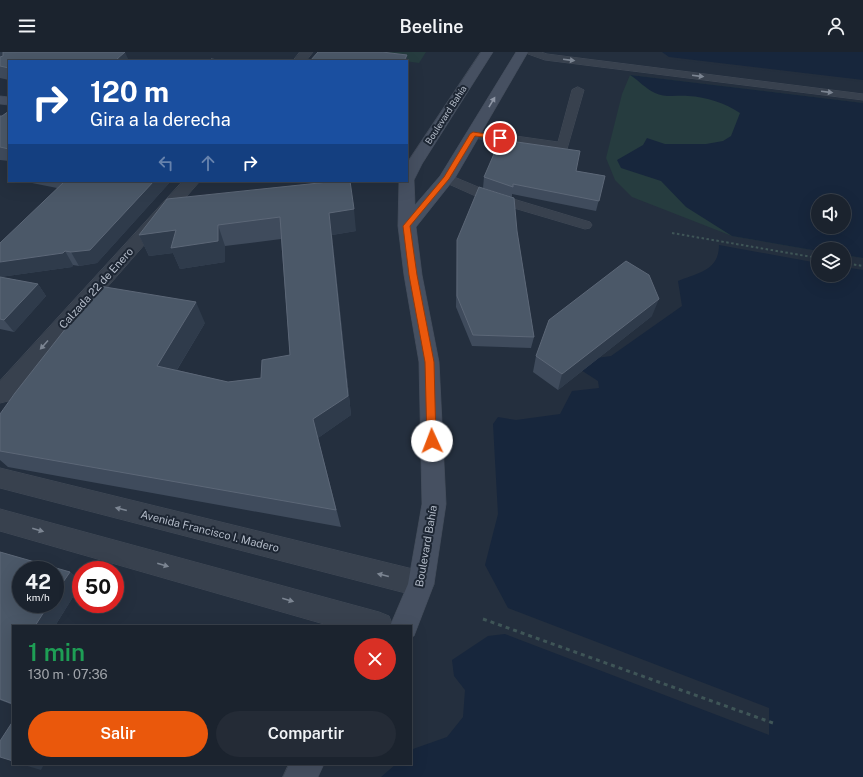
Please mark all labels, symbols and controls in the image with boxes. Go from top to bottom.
icon: menu [16,15,38,37]
icon: person [825,15,847,37]
text: Beeline [399,16,464,37]
one-way arrow [563,57,575,63]
one-way arrow [692,73,704,80]
text: 120 m [90,75,169,108]
icon: right [24,76,76,128]
street label: Boulevard Bahía [423,83,469,146]
one-way arrow [821,89,833,96]
one-way arrow [489,96,496,108]
text: Gira a la derecha [90,109,231,130]
pin [483,121,517,155]
icon: arrive [489,127,511,149]
icon: left [155,152,177,174]
icon: ahead [197,152,219,174]
icon: right [239,152,261,174]
map controls [811,194,851,282]
button: sound [811,194,851,234]
button: layers [811,242,851,282]
street label: Calzada 22 de Enero [57,245,135,331]
one-way arrow [40,340,49,351]
position arrow [411,420,453,462]
street label: Boulevard Bahía [413,504,439,588]
one-way arrow [115,505,127,511]
street label: Avenida Francisco I. Madero [139,508,281,554]
one-way arrow [32,527,44,533]
speed limit sign: 50 [72,561,124,613]
one-way arrow [157,562,169,568]
text: 42 [25,570,51,594]
one-way arrow [377,571,389,577]
text: km/h [26,591,50,603]
one-way arrow [282,597,294,603]
text: 1 min [28,638,85,666]
button: close [354,638,396,680]
text: 130 m · 07:36 [28,667,108,682]
button: Salir [28,711,208,757]
button: Compartir [216,711,396,757]

